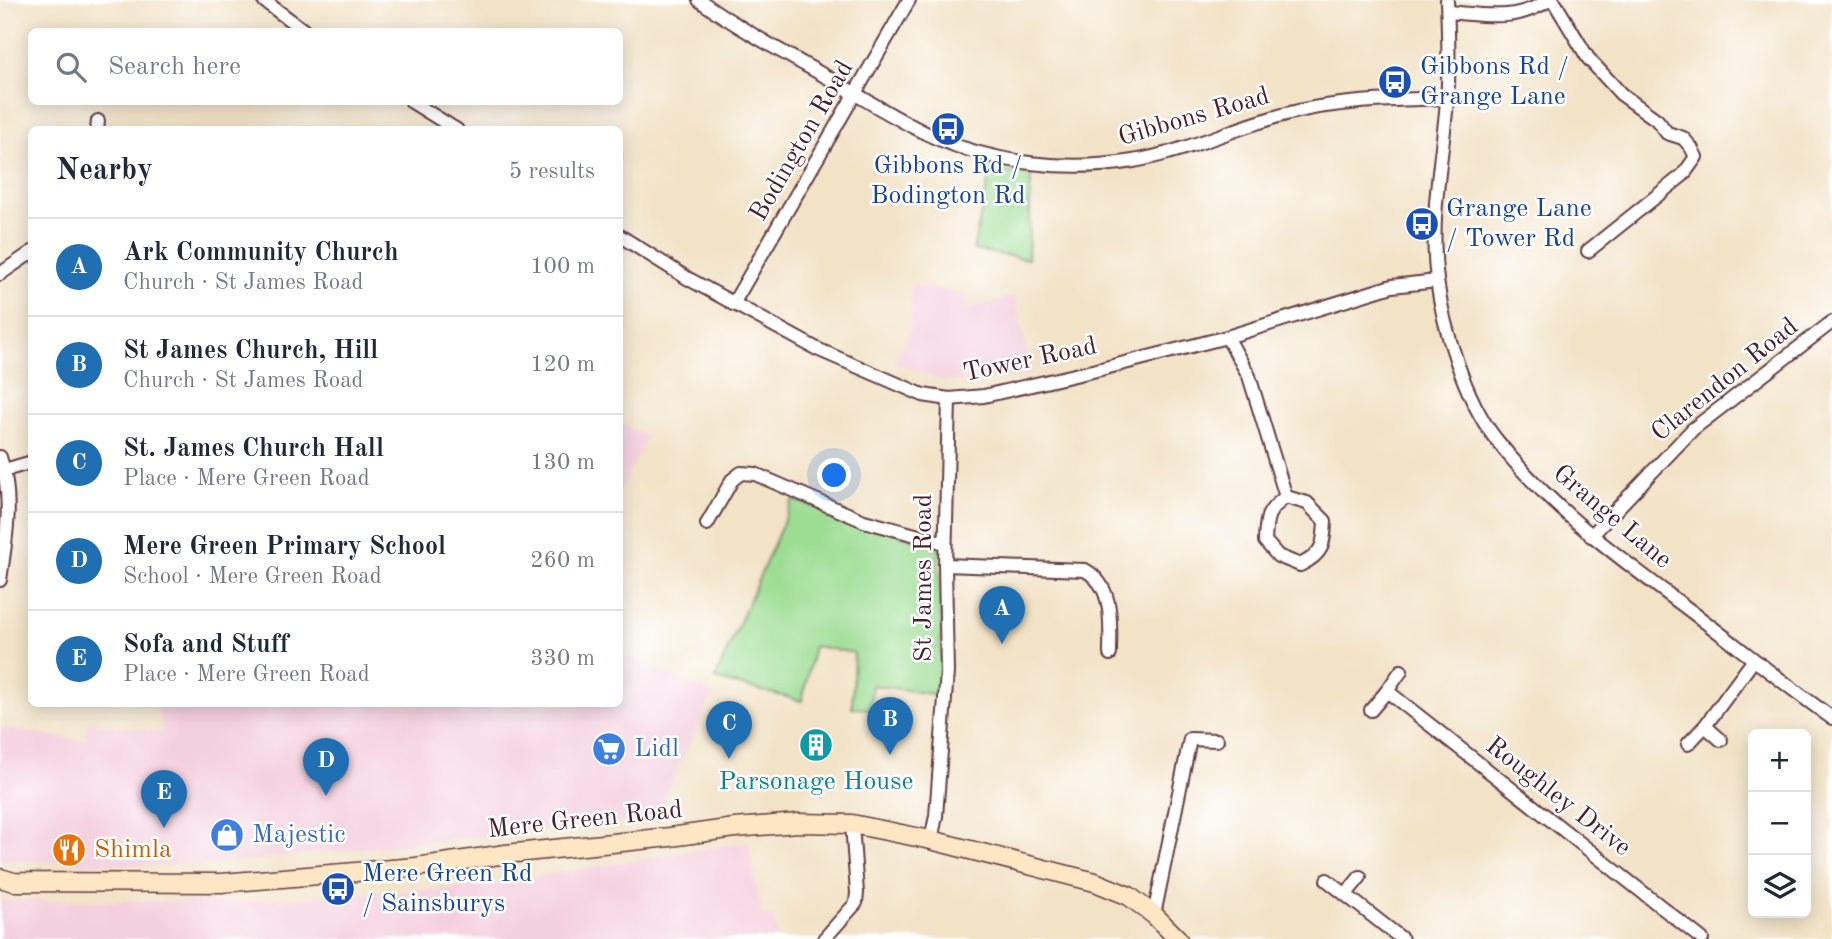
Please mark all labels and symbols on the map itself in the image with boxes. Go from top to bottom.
place label: Gibbons Rd / Grange Lane [1420,54,1569,110]
street label: Bodington Road [746,56,858,226]
bus stop icon: Gibbons Rd / Grange Lane [1376,63,1414,101]
street label: Gibbons Road [1116,83,1272,151]
bus stop icon: Gibbons Rd / Bodington Rd [929,110,967,148]
place label: Gibbons Rd / Bodington Rd [870,153,1026,209]
place label: Grange Lane / Tower Rd [1446,196,1592,252]
bus stop icon: Grange Lane / Tower Rd [1403,205,1441,243]
street label: Clarendon Road [1647,313,1803,447]
street label: Tower Road [961,333,1099,387]
your location [817,458,851,492]
street label: Grange Lane [1548,460,1676,574]
street label: St James Road [911,494,937,662]
pin: A [979,586,1025,644]
pin: B [867,697,913,755]
pin: C [706,701,752,759]
building icon: Parsonage House [797,726,835,764]
supermarket icon: Lidl [590,730,628,768]
street label: Roughley Drive [1481,733,1635,861]
place label: Lidl [634,736,679,762]
pin: D [303,738,349,796]
place label: Parsonage House [719,769,913,795]
pin: E [141,770,187,828]
street label: Mere Green Road [486,797,684,843]
shop icon: Majestic [208,816,246,854]
place label: Majestic [252,822,346,848]
restaurant icon: Shimla [50,831,88,869]
place label: Shimla [94,837,172,863]
place label: Mere Green Rd / Sainsburys [362,861,532,917]
bus stop icon: Mere Green Rd / Sainsburys [319,870,357,908]

